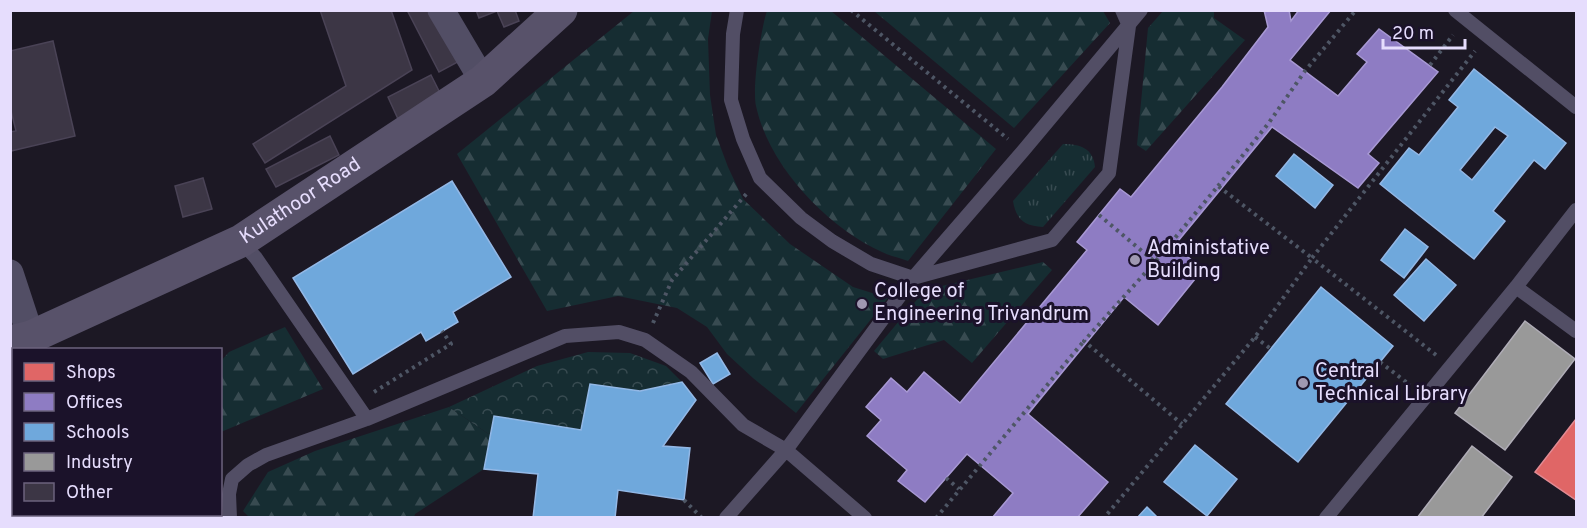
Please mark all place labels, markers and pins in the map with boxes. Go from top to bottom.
place label: Administative Building [1147,236,1270,285]
marker: Administative Building [1128,253,1142,267]
place label: College of Engineering Trivandrum [874,279,1089,328]
marker: College of Engineering Trivandrum [855,297,869,311]
place label: Central Technical Library [1315,359,1468,408]
marker: Central Technical Library [1296,376,1310,390]

